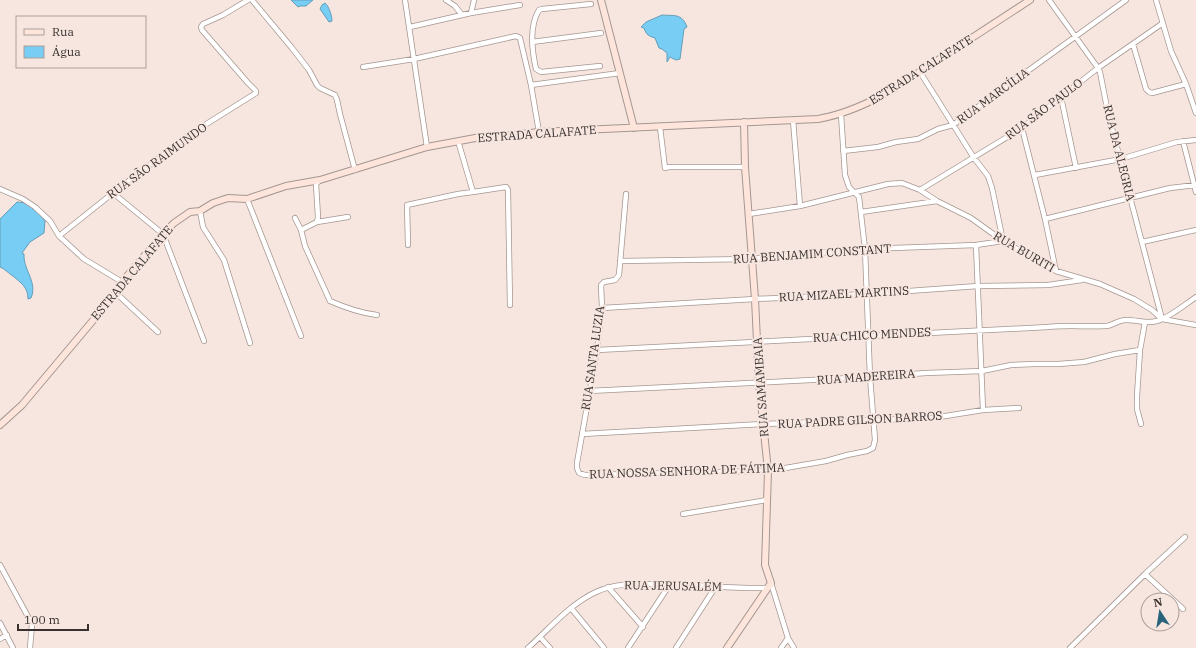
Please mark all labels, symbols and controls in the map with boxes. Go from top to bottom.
legend [16,16,146,68]
text: Rua [52,24,74,39]
street label: ESTRADA CALAFATE [866,32,975,108]
text: Água [52,44,81,59]
street label: RUA MARCÍLIA [954,64,1032,127]
street label: RUA SÃO PAULO [1002,75,1085,143]
street label: RUA DA ALEGRIA [1100,103,1139,203]
street label: RUA SÃO RAIMUNDO [104,119,210,202]
street label: ESTRADA CALAFATE [477,122,597,145]
street label: ESTRADA CALAFATE [88,222,176,323]
street label: RUA BURITI [991,228,1058,275]
street label: RUA BENJAMIM CONSTANT [732,240,892,267]
street label: RUA MIZAEL MARTINS [778,283,909,304]
street label: RUA SANTA LUZIA [578,304,607,411]
street label: RUA CHICO MENDES [812,324,932,345]
street label: RUA SAMAMBAIA [749,336,771,438]
street label: RUA MADEREIRA [816,366,916,387]
street label: RUA PADRE GILSON BARROS [777,408,943,431]
street label: RUA NOSSA SENHORA DE FÁTIMA [589,460,786,481]
street label: RUA JERUSALÉM [624,577,722,594]
north arrow [1140,592,1180,632]
text: N [1152,594,1164,610]
scale bar [18,606,88,632]
text: 100 m [24,612,60,627]

